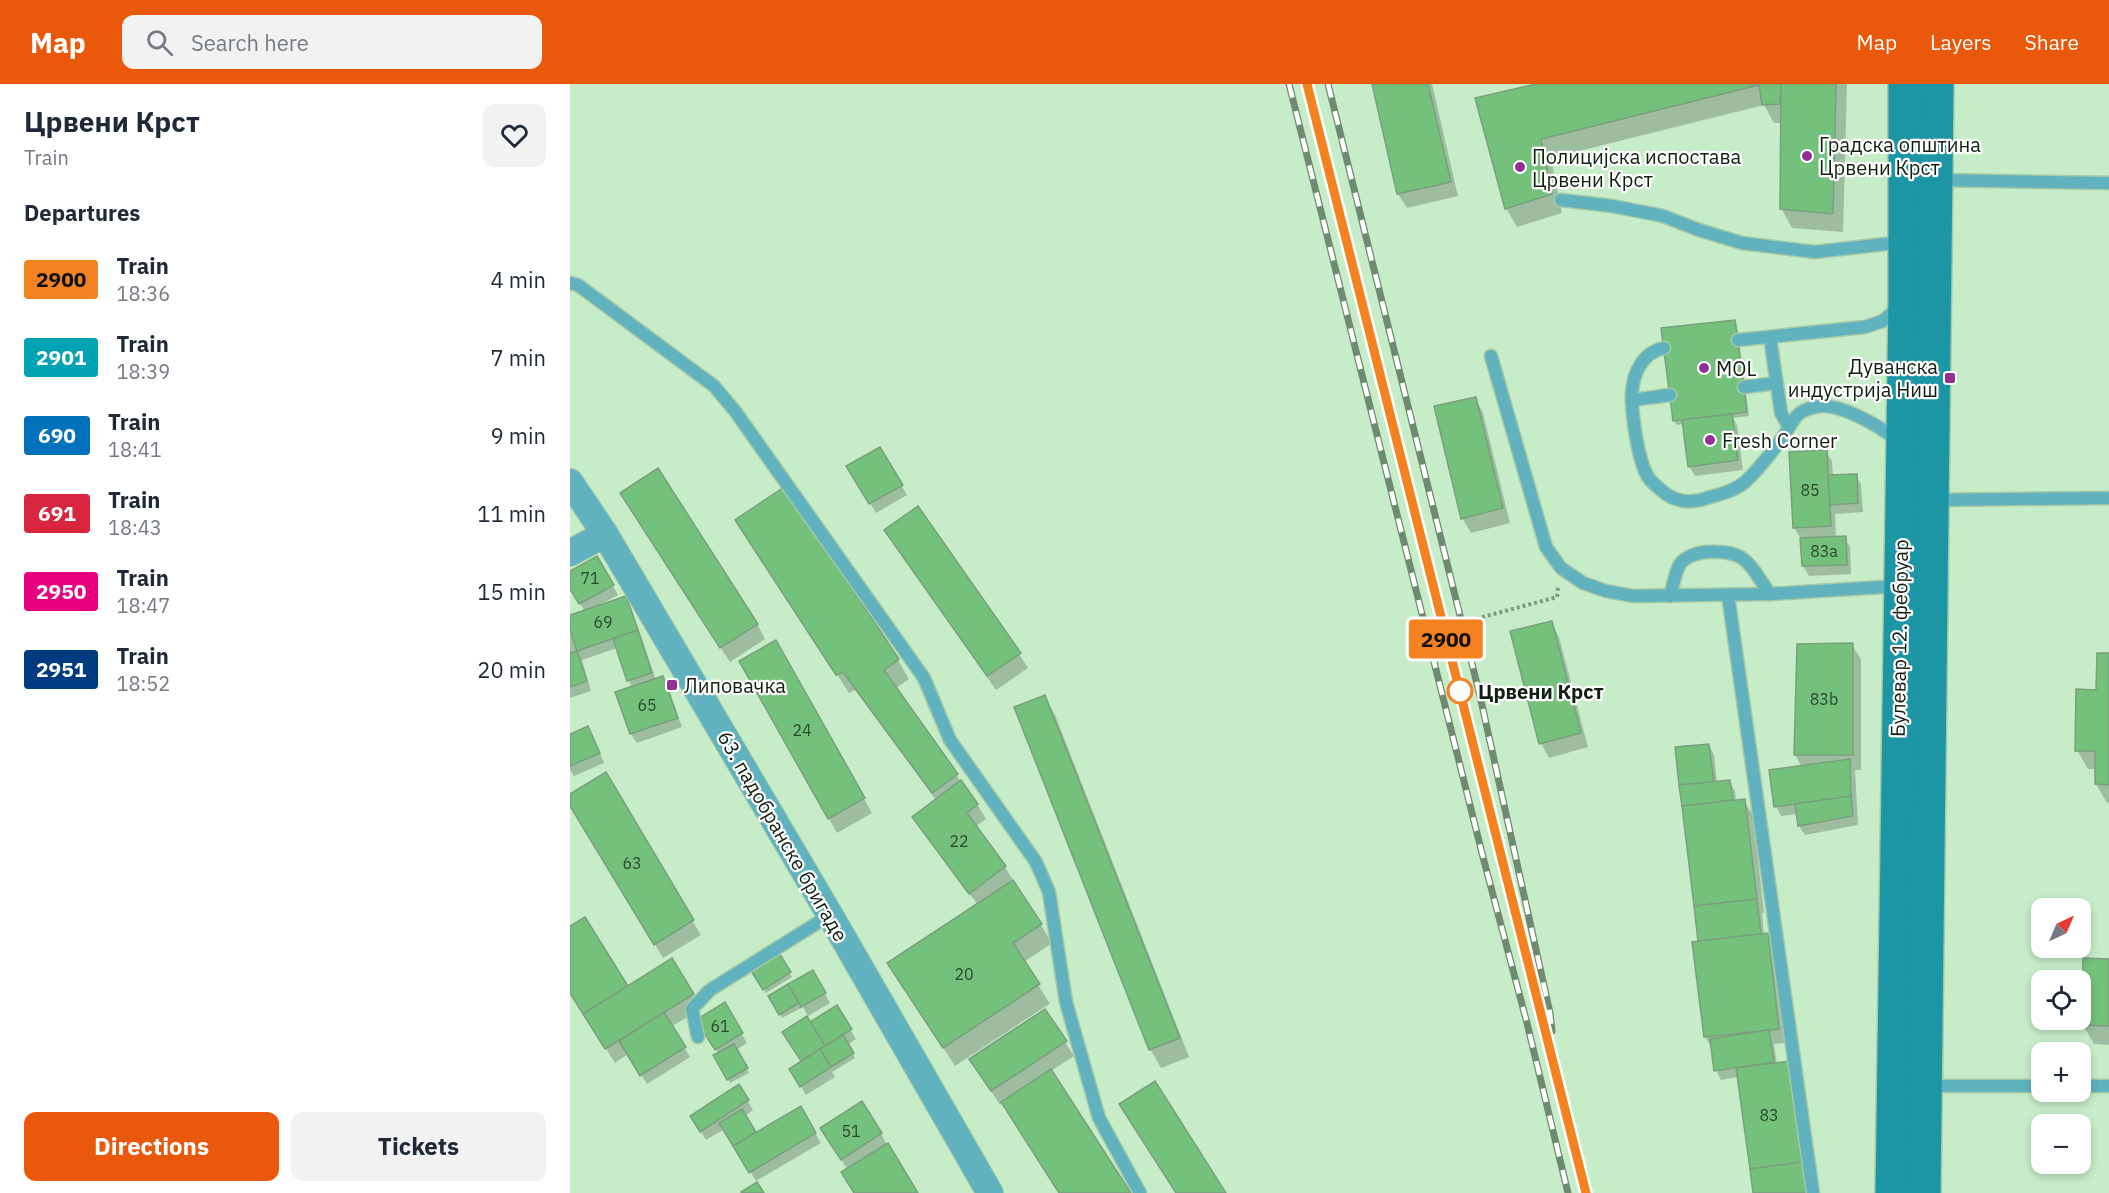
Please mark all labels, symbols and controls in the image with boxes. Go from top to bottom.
search box [122,15,542,69]
text: Map [30,24,86,61]
icon: search [143,26,176,59]
text: Search here [191,28,309,57]
text: Map [1857,28,1897,56]
text: Layers [1930,28,1992,56]
text: Share [2025,28,2079,56]
text: Црвени Крст [24,103,200,140]
button: heart [483,104,546,167]
place label: Градска општина Црвени Крст [1819,131,1981,181]
place label: Полицијска испостава Црвени Крст [1532,143,1742,193]
text: Train [24,144,69,171]
marker: Градска општина Црвени Крст [1800,149,1814,163]
marker: Полицијска испостава Црвени Крст [1513,160,1527,174]
text: Departures [24,198,140,227]
text: Train [116,251,169,280]
text: 2900 [36,265,86,293]
text: 4 min [490,265,546,294]
text: 18:36 [116,280,170,307]
text: Train [116,329,169,358]
text: 2901 [36,343,86,371]
text: 7 min [490,343,546,372]
place label: Дуванска индустрија Ниш [1788,353,1938,403]
place label: MOL [1716,355,1756,382]
text: 18:39 [116,358,170,385]
marker: MOL [1697,361,1711,375]
marker: Дуванска индустрија Ниш [1943,371,1957,385]
text: Train [108,407,160,436]
text: 690 [38,421,76,449]
text: 9 min [490,421,546,450]
place label: Fresh Corner [1722,427,1837,454]
marker: Fresh Corner [1703,433,1717,447]
text: 18:41 [108,436,162,463]
house number: 85 [1800,480,1820,500]
text: Train [108,485,160,514]
text: 691 [38,499,76,527]
text: 11 min [477,499,546,528]
text: 18:43 [108,514,162,541]
street label: Булевар 12. фебруар [1884,539,1914,737]
house number: 83a [1810,541,1838,561]
text: Train [116,563,169,592]
house number: 71 [580,568,600,588]
text: 2950 [36,577,86,605]
text: 15 min [477,577,546,606]
text: 18:47 [116,592,170,619]
house number: 69 [593,612,613,632]
line badge: 2900 [1404,620,1488,658]
text: 2900 [1421,625,1471,653]
text: Train [116,641,169,670]
text: 2951 [36,655,86,683]
text: 20 min [477,655,546,684]
text: 18:52 [116,670,170,697]
place label: Липовачка [684,672,786,699]
marker: Липовачка [665,678,679,692]
marker: Црвени Крст [1447,678,1473,704]
place label: Црвени Крст [1478,678,1604,705]
house number: 83b [1810,689,1838,709]
house number: 65 [637,695,657,715]
house number: 24 [792,720,812,740]
street label: 63. падобранске бригаде [712,726,854,946]
house number: 22 [949,831,969,851]
house number: 63 [622,853,642,873]
north arrow [2031,898,2091,958]
map controls [2031,898,2091,1174]
house number: 20 [954,964,974,984]
button: locate [2031,970,2091,1030]
house number: 61 [710,1016,730,1036]
button: + [2031,1042,2091,1102]
house number: 83 [1759,1105,1779,1125]
button: Directions [24,1112,279,1181]
button: Tickets [291,1112,546,1181]
button: − [2031,1114,2091,1174]
house number: 51 [841,1121,861,1141]

